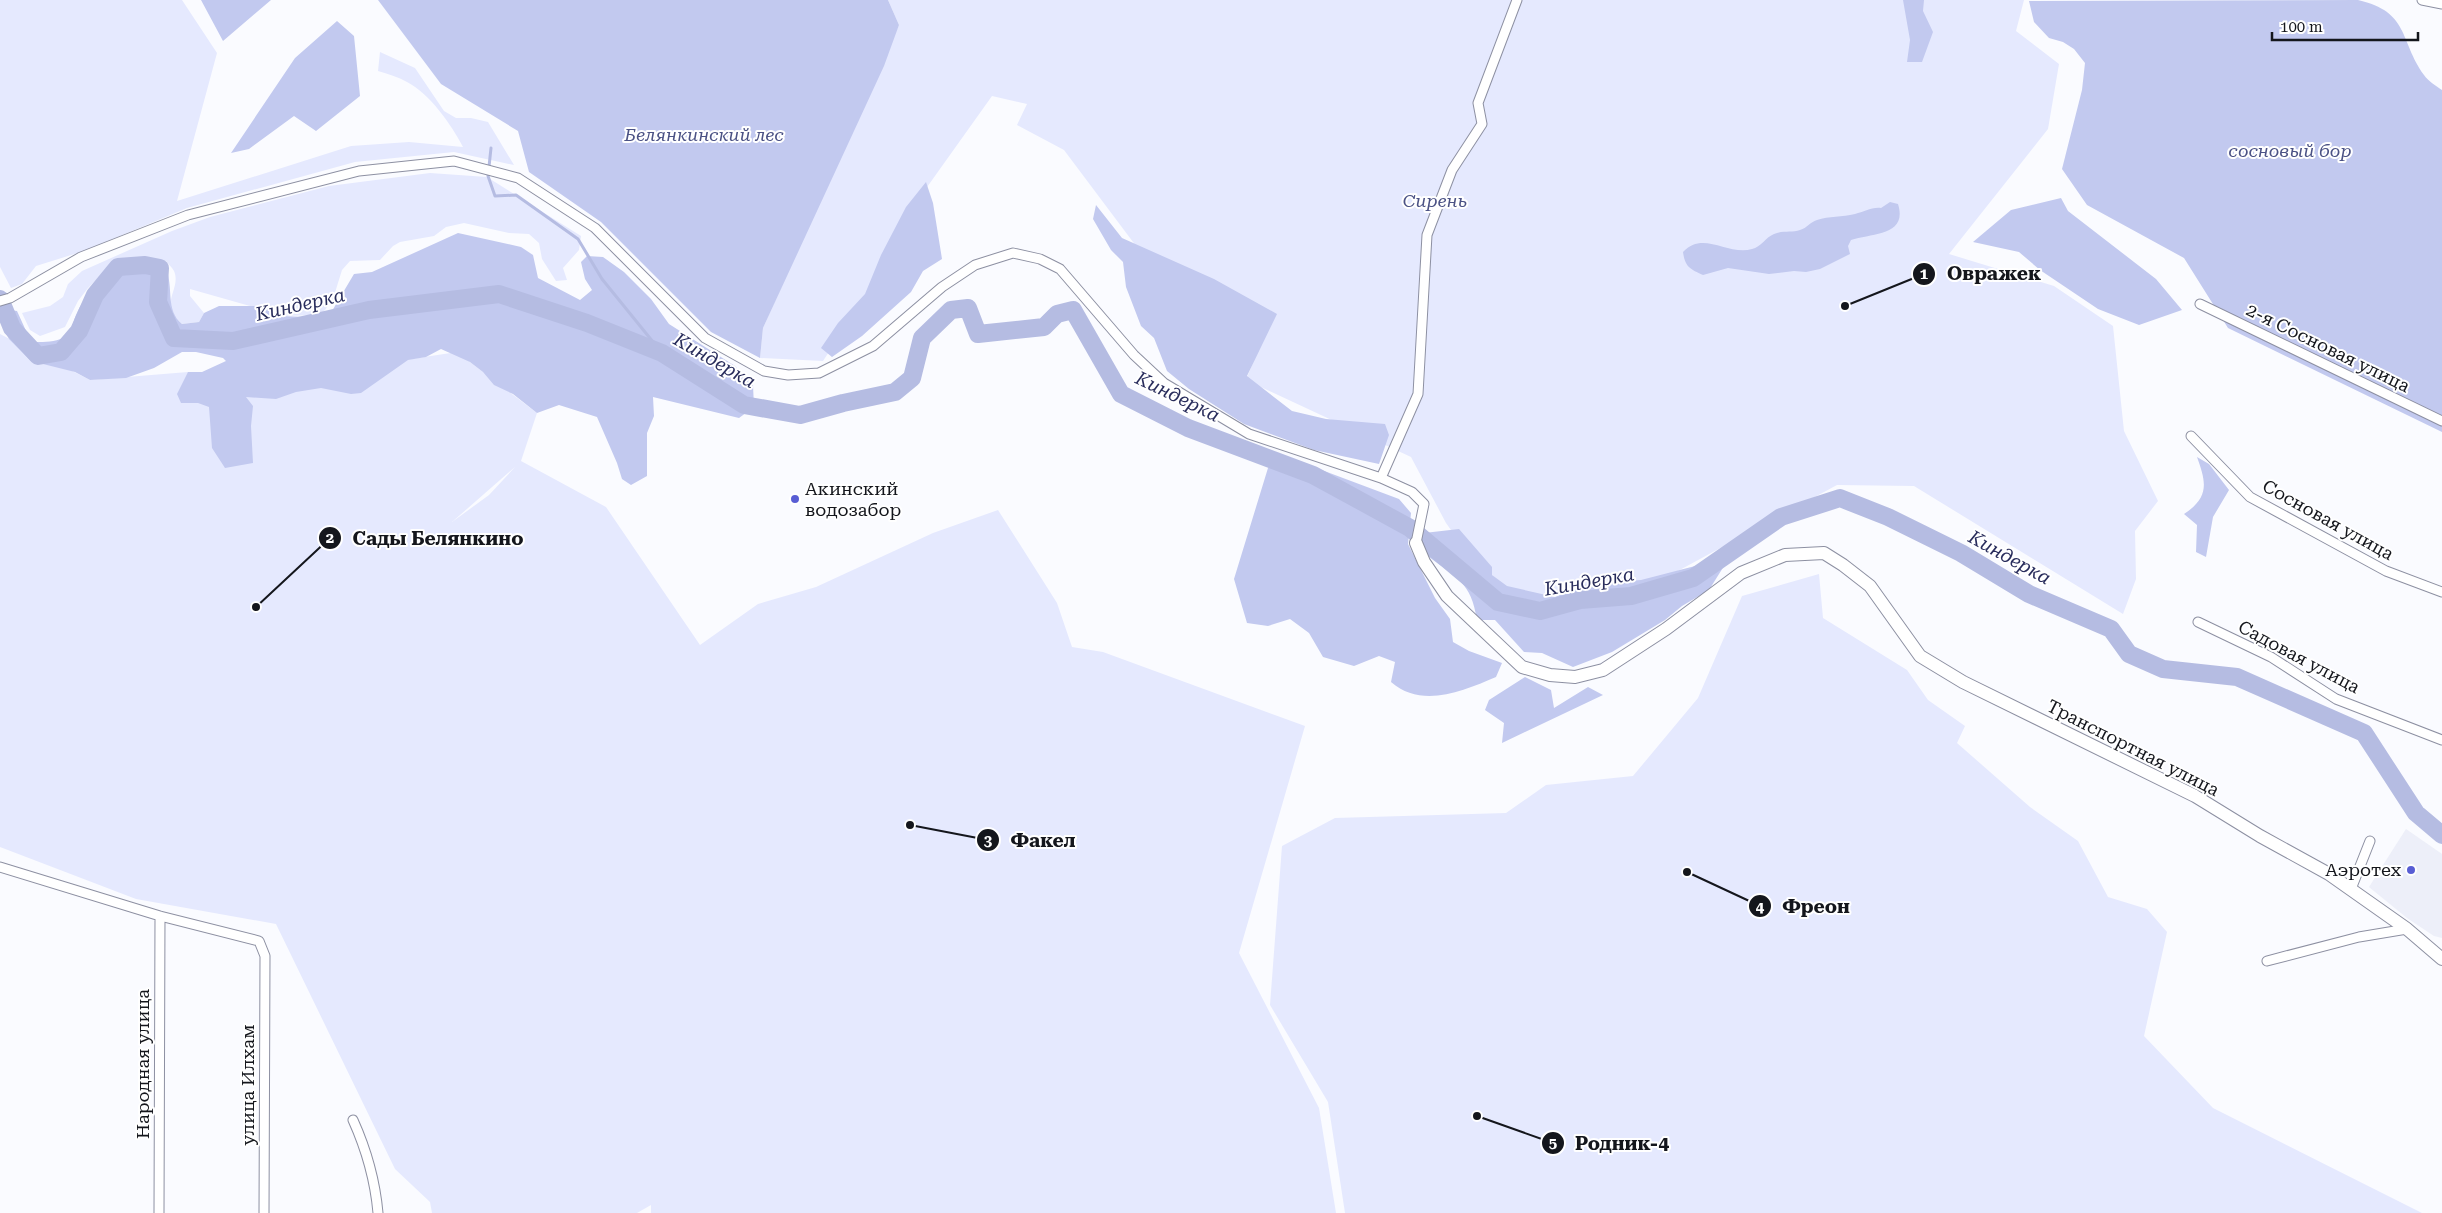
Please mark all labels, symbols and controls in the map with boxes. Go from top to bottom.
scale bar [2272,10,2418,42]
text: 100 m [2280,18,2323,36]
park label: Белянкинский лес [623,124,784,145]
park label: сосновый бор [2228,140,2352,161]
park label: Сирень [1403,190,1467,211]
callout: Овражек [1912,257,2051,291]
text: Овражек [1947,262,2041,285]
text: 1 [1920,265,1929,283]
water label: Киндерка [252,283,347,326]
street label: 2-я Сосновая улица [2243,299,2414,396]
water label: Киндерка [669,327,760,393]
water label: Киндерка [1131,366,1224,427]
street label: Сосновая улица [2259,475,2398,564]
place label: Акинский водозабор [805,478,901,520]
marker: Акинский водозабор [789,493,801,505]
callout: Сады Белянкино [318,521,534,555]
water label: Киндерка [1964,525,2055,590]
text: Сады Белянкино [353,527,523,550]
text: 2 [326,529,334,547]
water label: Киндерка [1541,562,1636,601]
street label: Садовая улица [2235,616,2364,698]
street label: Транспортная улица [2044,695,2223,800]
callout: Факел [976,823,1086,857]
text: Факел [1011,829,1076,852]
text: 3 [984,832,993,850]
place label: Аэротех [2325,859,2402,880]
marker: Аэротех [2405,864,2417,876]
callout: Фреон [1747,889,1860,923]
text: Фреон [1782,895,1850,918]
text: 4 [1756,898,1765,916]
street label: Народная улица [132,989,153,1139]
street label: улица Илхам [237,1024,258,1146]
callout: Родник-4 [1540,1126,1679,1160]
text: Родник-4 [1575,1132,1669,1155]
text: 5 [1549,1134,1557,1152]

